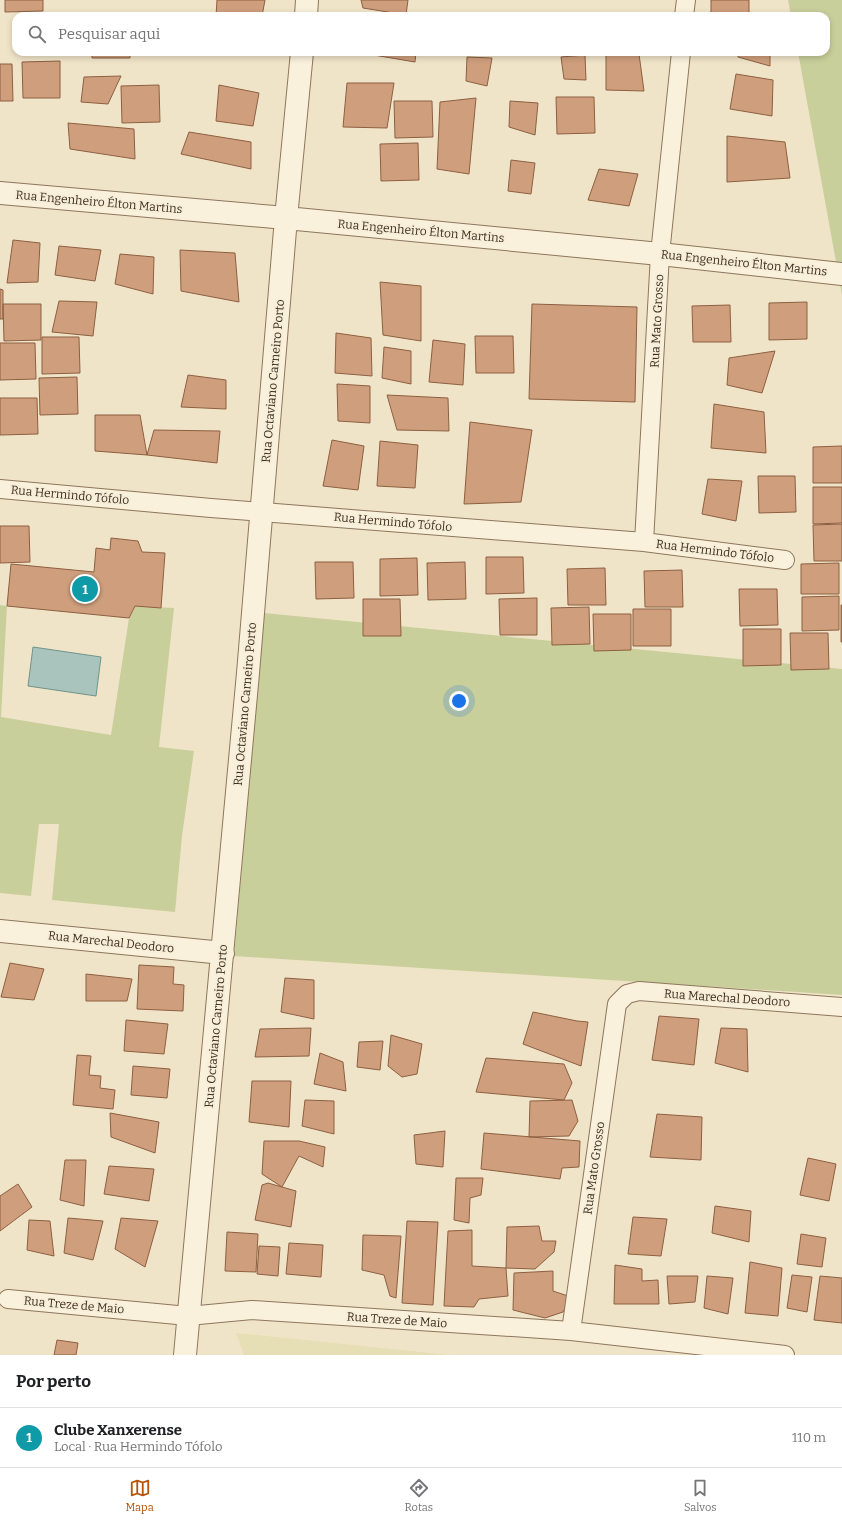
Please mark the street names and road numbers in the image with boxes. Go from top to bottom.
street label: Rua Engenheiro Élton Martins [15,187,183,216]
street label: Rua Engenheiro Élton Martins [337,216,505,245]
street label: Rua Engenheiro Élton Martins [660,246,828,279]
street label: Rua Mato Grosso [648,274,666,368]
street label: Rua Octaviano Carneiro Porto [259,299,287,463]
street label: Rua Hermindo Tófolo [10,483,130,507]
street label: Rua Hermindo Tófolo [333,510,453,534]
street label: Rua Hermindo Tófolo [655,537,775,565]
street label: Rua Octaviano Carneiro Porto [231,622,259,786]
street label: Rua Marechal Deodoro [47,928,175,956]
street label: Rua Octaviano Carneiro Porto [202,944,230,1108]
street label: Rua Marechal Deodoro [663,987,791,1009]
street label: Rua Mato Grosso [581,1120,607,1215]
street label: Rua Treze de Maio [23,1294,125,1316]
street label: Rua Treze de Maio [346,1310,448,1331]

